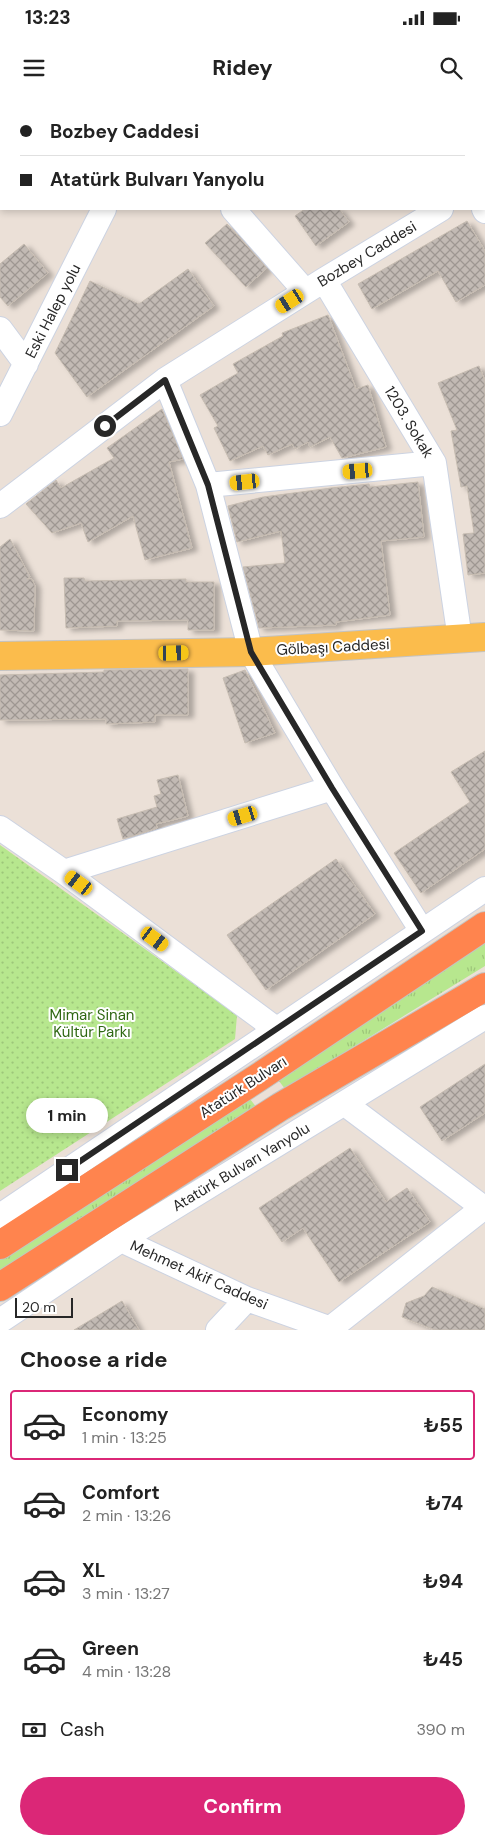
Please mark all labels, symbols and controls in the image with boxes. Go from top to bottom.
text: 13:23 [25,5,71,30]
text: Ridey [212,53,273,82]
icon: menu [20,54,48,82]
icon: search [437,54,465,82]
text: Bozbey Caddesi [50,119,199,144]
text: Atatürk Bulvarı Yanyolu [50,167,264,192]
street label: Bozbey Caddesi [314,217,420,291]
street label: Eski Halep yolu [21,260,85,362]
car [273,287,306,315]
street label: 1203. Sokak [380,383,438,462]
route start [94,415,116,437]
car [342,462,373,480]
car [229,473,260,491]
street label: Gölbaşı Caddesi [276,634,390,660]
car [158,645,189,661]
car [226,804,259,828]
car [62,868,95,898]
car [138,924,171,954]
park label: Mimar Sinan Kültür Parkı [50,1005,134,1042]
street label: Atatürk Bulvarı [195,1051,291,1123]
callout: 1 min [26,1098,108,1132]
text: 1 min [48,1105,86,1126]
street label: Atatürk Bulvarı Yanyolu [169,1118,313,1216]
route end [56,1159,78,1181]
street label: Mehmet Akif Caddesi [127,1236,271,1314]
scale bar [15,1295,72,1318]
text: 20 m [22,1298,56,1316]
text: Choose a ride [20,1345,168,1374]
text: Economy [82,1402,169,1427]
icon: car [22,1403,67,1448]
text: ₺55 [424,1413,463,1438]
text: 1 min · 13:25 [82,1427,167,1448]
text: Comfort [82,1480,160,1505]
icon: car [22,1481,67,1526]
text: ₺74 [426,1491,463,1516]
text: 2 min · 13:26 [82,1505,171,1526]
text: XL [82,1558,105,1583]
icon: car [22,1559,67,1604]
text: ₺94 [423,1569,463,1594]
text: 3 min · 13:27 [82,1583,170,1604]
text: Green [82,1636,139,1661]
icon: car [22,1637,67,1682]
text: ₺45 [423,1647,463,1672]
text: 4 min · 13:28 [82,1661,171,1682]
icon: cash [20,1716,48,1744]
text: Cash [60,1717,104,1742]
text: 390 m [417,1719,465,1740]
button: Confirm [20,1777,465,1835]

